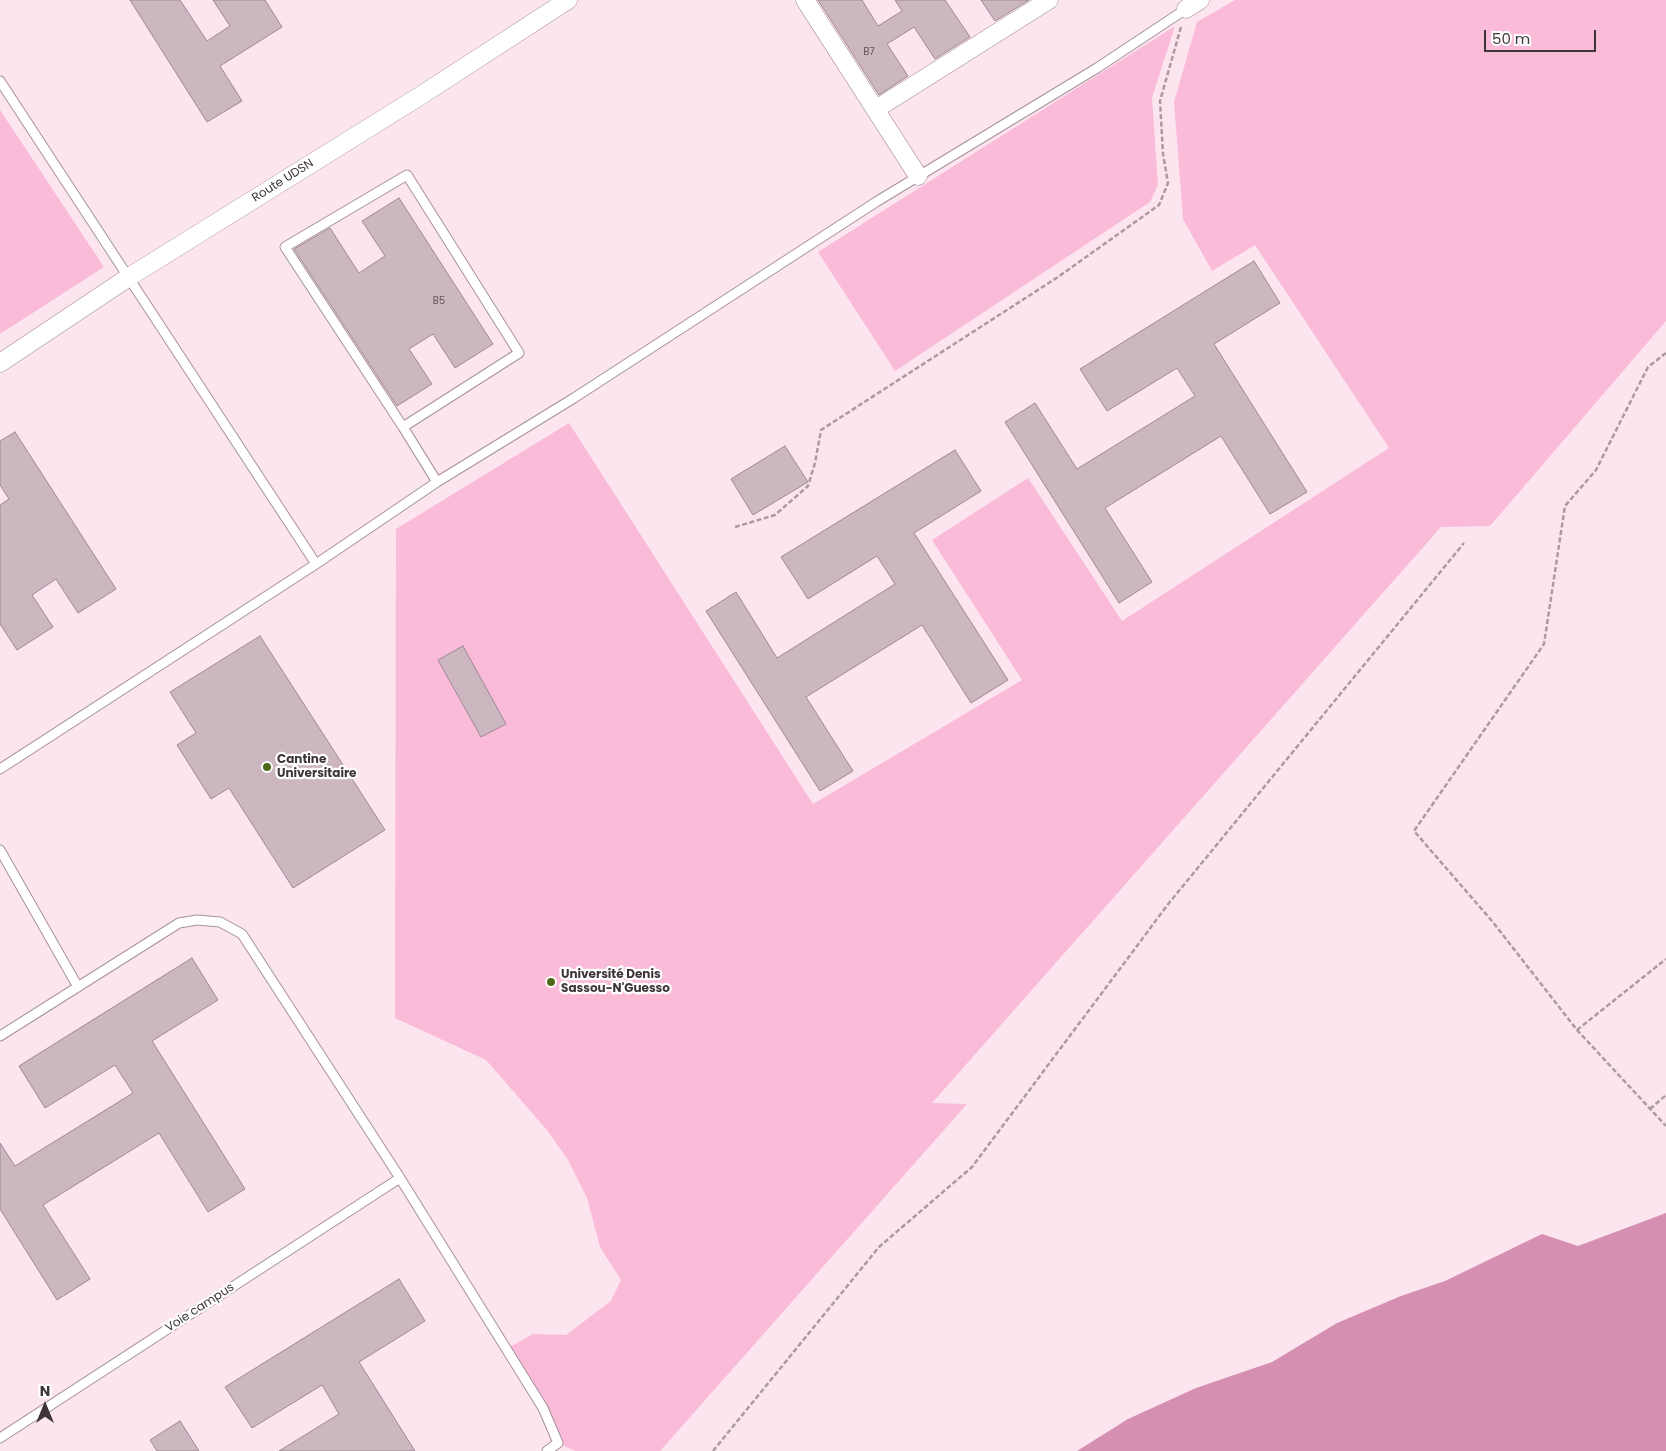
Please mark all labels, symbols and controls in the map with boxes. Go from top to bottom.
scale bar [1486,20,1598,52]
text: 50 m [1492,28,1530,49]
house number: B7 [863,46,875,58]
street label: Route UDSN [250,156,316,206]
house number: B5 [433,295,445,307]
place label: Cantine Universitaire [277,753,356,781]
marker: Cantine Universitaire [261,761,273,773]
place label: Université Denis Sassou-N'Guesso [561,968,670,996]
marker: Université Denis Sassou-N'Guesso [545,976,557,988]
street label: Voie campus [163,1280,237,1336]
north arrow [20,1381,70,1431]
text: N [40,1381,50,1401]

